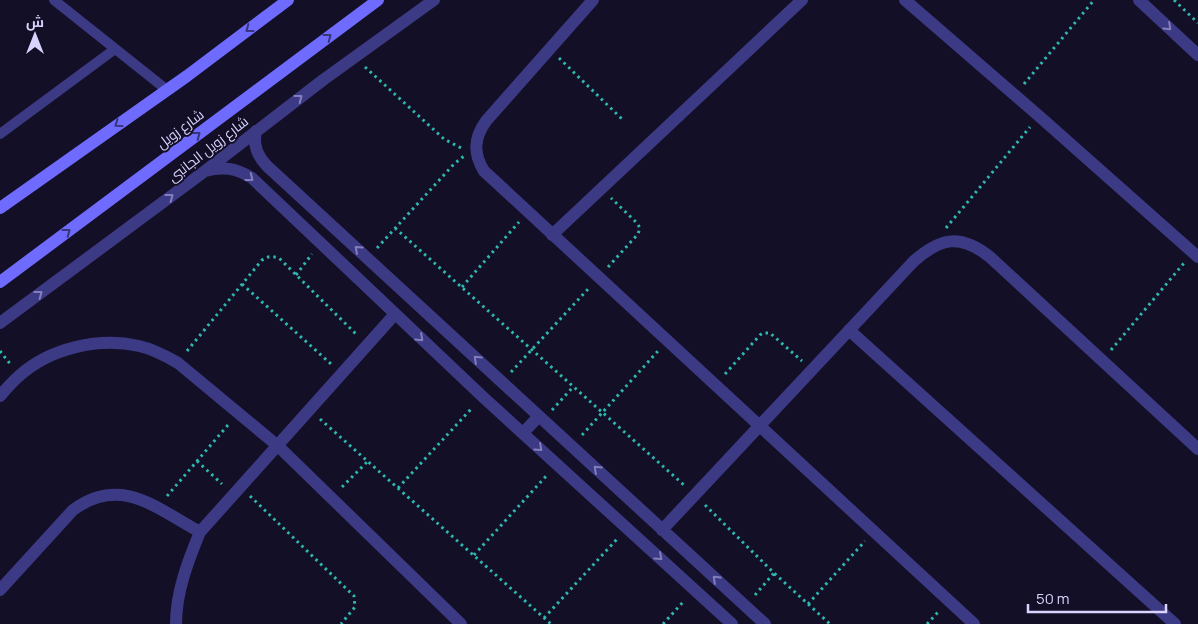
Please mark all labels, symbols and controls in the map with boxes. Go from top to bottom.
north arrow [10,10,60,60]
text: ش [26,12,44,31]
one-way arrow [1163,21,1172,30]
one-way arrow [245,23,255,32]
one-way arrow [322,35,331,43]
one-way arrow [293,96,302,104]
street label: شارع زويل [152,105,207,153]
street label: شارع زويل الجانبى [164,111,252,186]
one-way arrow [114,118,124,127]
one-way arrow [191,132,200,140]
one-way arrow [245,173,254,182]
one-way arrow [164,194,174,203]
one-way arrow [61,229,71,238]
one-way arrow [354,246,363,255]
one-way arrow [33,291,43,300]
one-way arrow [414,332,423,341]
one-way arrow [474,356,483,365]
one-way arrow [533,442,542,451]
one-way arrow [593,466,602,475]
one-way arrow [654,551,663,560]
one-way arrow [713,576,722,585]
scale bar [1028,582,1166,614]
text: 50 m [1036,588,1070,609]

